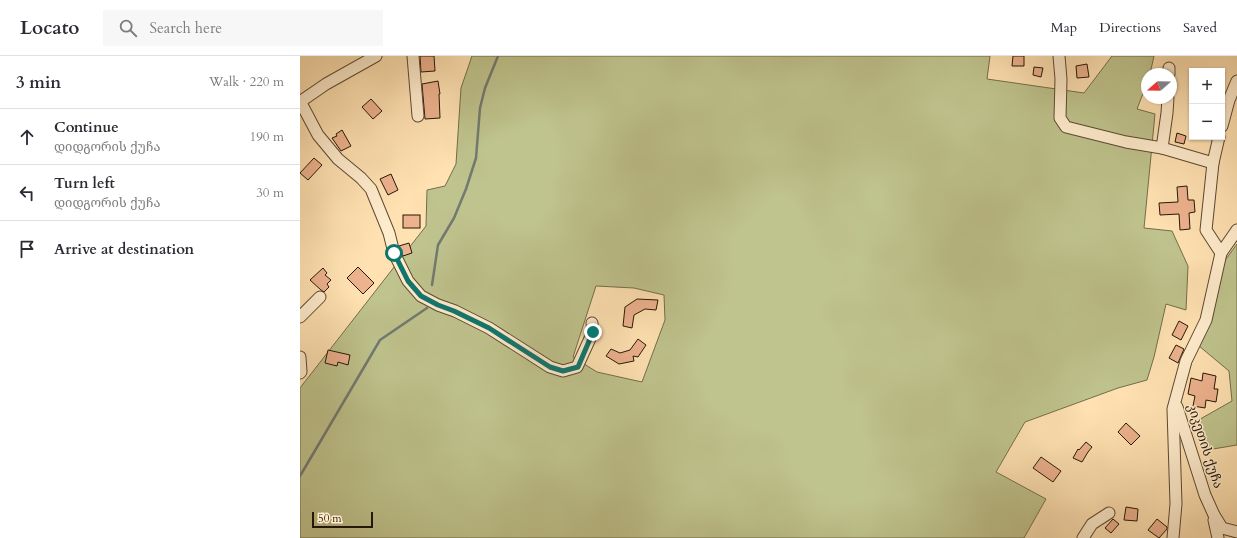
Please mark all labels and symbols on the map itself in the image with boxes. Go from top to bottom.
north arrow [1141,68,1177,104]
route start [385,244,403,262]
route end [584,323,602,341]
street label: კიკეთის ქუჩა [1183,401,1227,491]
scale bar [312,510,373,529]

